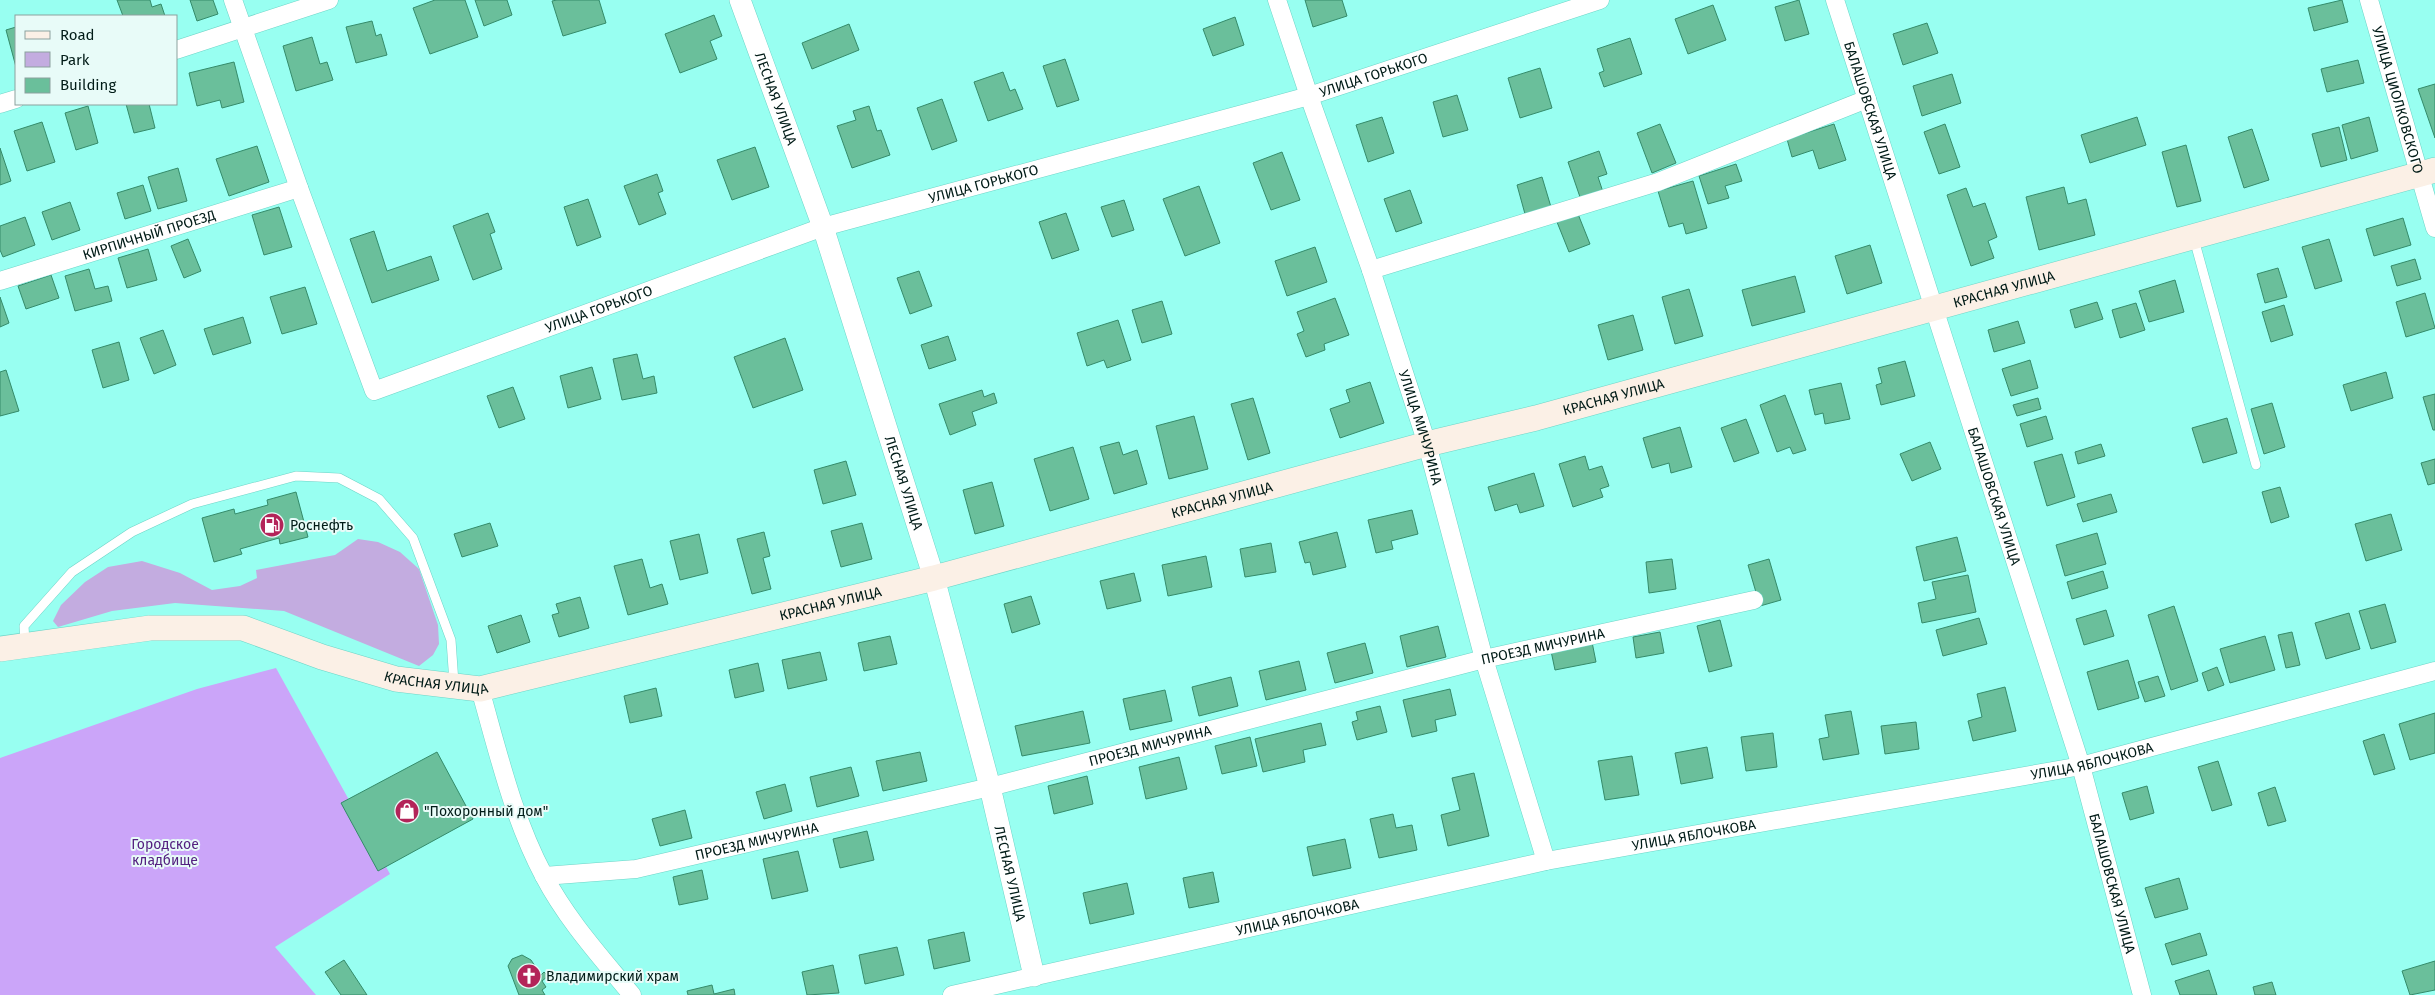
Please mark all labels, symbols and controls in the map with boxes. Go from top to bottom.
legend [15,15,178,105]
street label: УЛИЦА ЦИОЛКОВСКОГО [2368,24,2427,176]
text: Road [60,26,95,44]
street label: БАЛАШОВСКАЯ УЛИЦА [1840,39,1900,182]
street label: УЛИЦА ГОРЬКОГО [1317,49,1430,101]
street label: ЛЕСНАЯ УЛИЦА [751,50,800,148]
text: Park [60,51,90,69]
text: Building [60,76,116,94]
street label: УЛИЦА ГОРЬКОГО [927,161,1041,207]
street label: КИРПИЧНЫЙ ПРОЕЗД [81,206,218,264]
street label: КРАСНАЯ УЛИЦА [1951,267,2057,312]
street label: УЛИЦА ГОРЬКОГО [543,282,655,337]
street label: УЛИЦА МИЧУРИНА [1395,368,1445,487]
street label: КРАСНАЯ УЛИЦА [1561,375,1666,419]
street label: БАЛАШОВСКАЯ УЛИЦА [1964,425,2024,567]
street label: ЛЕСНАЯ УЛИЦА [881,434,926,532]
street label: КРАСНАЯ УЛИЦА [1169,478,1275,522]
fuel station icon: Роснефть [259,512,285,538]
place label: Роснефть [290,517,353,534]
street label: КРАСНАЯ УЛИЦА [778,583,883,625]
street label: ПРОЕЗД МИЧУРИНА [1479,625,1606,668]
street label: КРАСНАЯ УЛИЦА [382,668,490,698]
street label: ПРОЕЗД МИЧУРИНА [1087,722,1213,770]
street label: УЛИЦА ЯБЛОЧКОВА [2029,739,2155,784]
shop icon: "Похоронный дом" [394,798,420,824]
place label: "Похоронный дом" [424,803,548,820]
street label: БАЛАШОВСКАЯ УЛИЦА [2085,812,2139,955]
street label: УЛИЦА ЯБЛОЧКОВА [1631,816,1757,855]
street label: ПРОЕЗД МИЧУРИНА [693,819,820,864]
street label: ЛЕСНАЯ УЛИЦА [990,824,1029,923]
park label: Городское кладбище [131,836,199,869]
street label: УЛИЦА ЯБЛОЧКОВА [1234,896,1360,940]
church icon: Владимирский храм [516,963,542,989]
place label: Владимирский храм [546,968,679,985]

